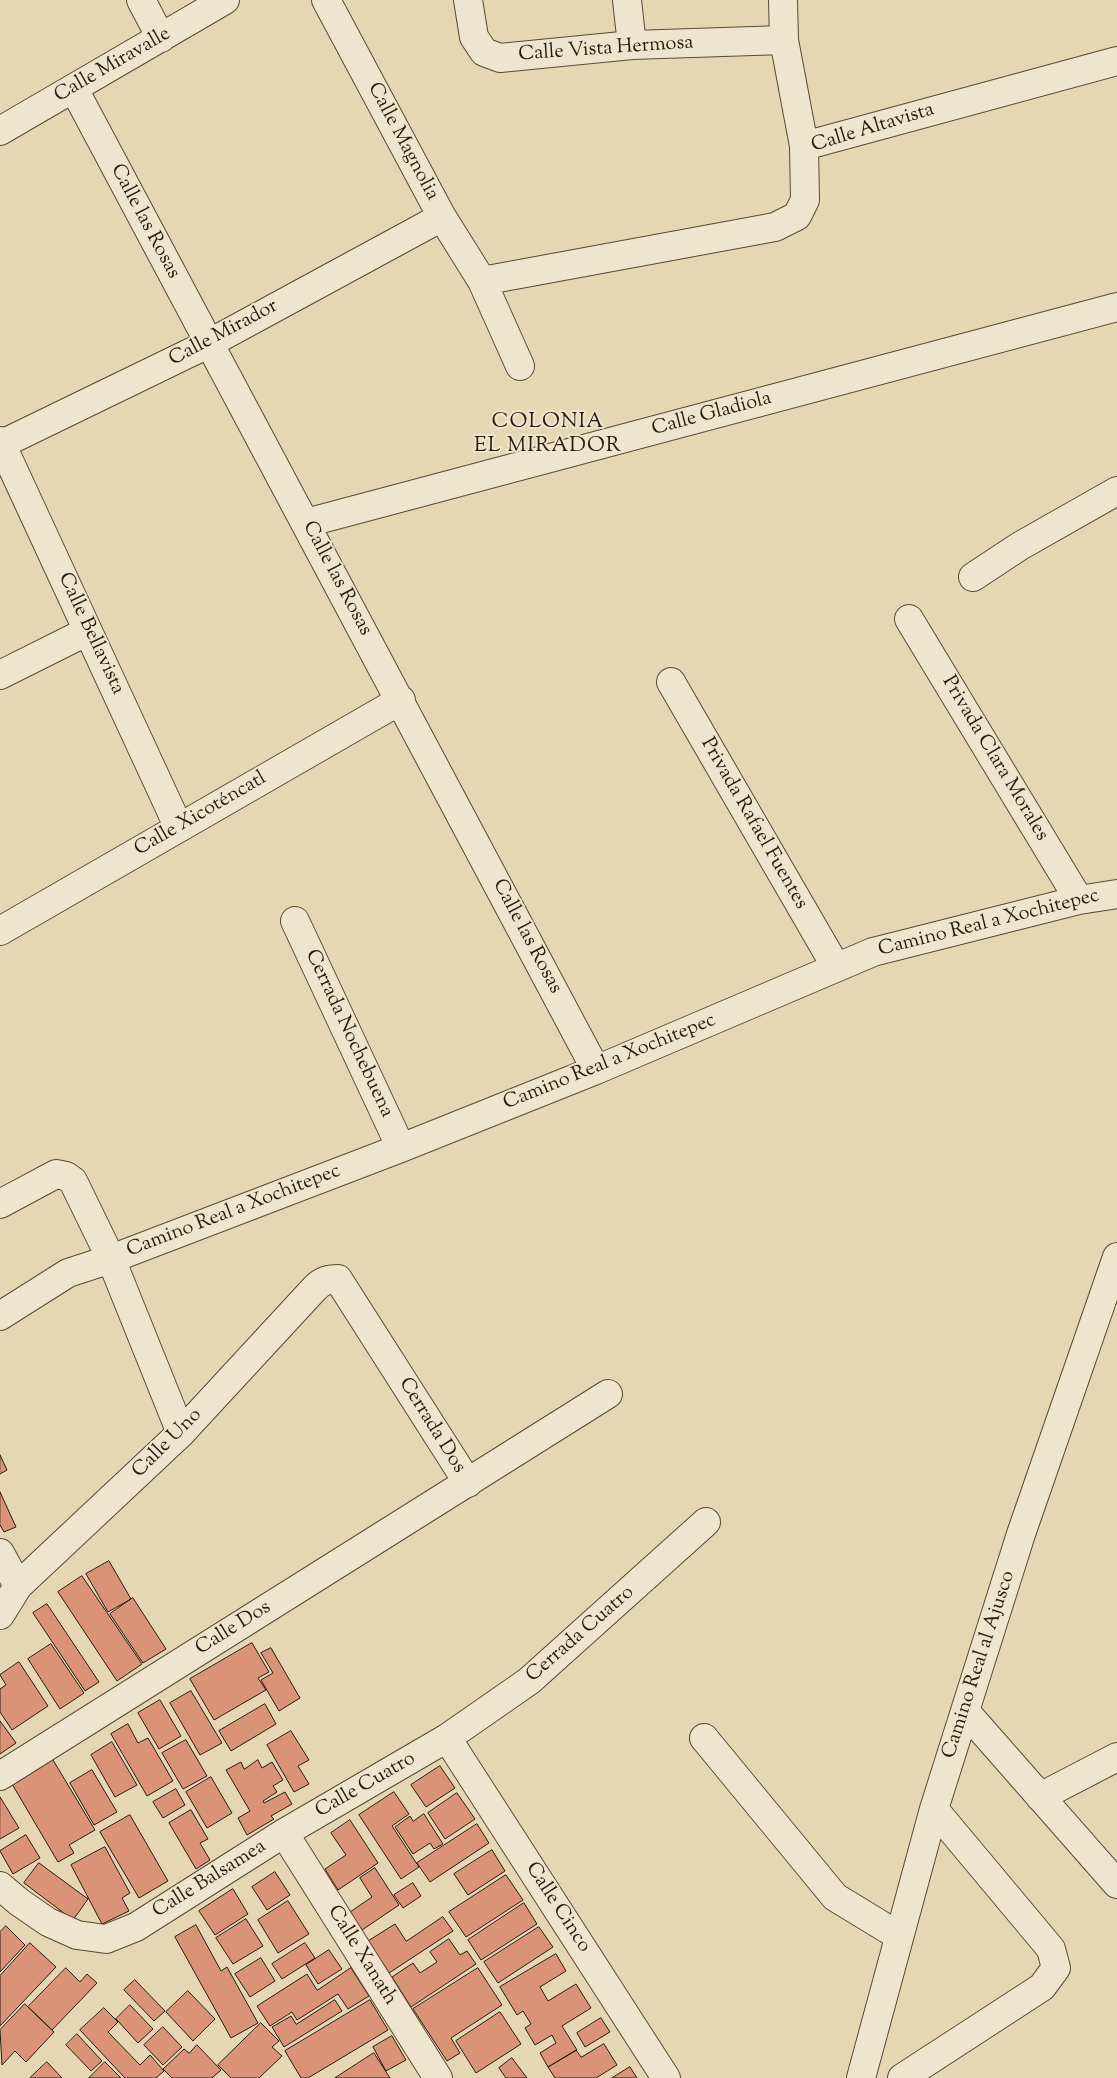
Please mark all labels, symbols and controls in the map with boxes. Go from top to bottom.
street label: Calle Miravalle [51,23,175,109]
street label: Calle Vista Hermosa [518,32,694,68]
street label: Calle Magnolia [361,79,443,205]
street label: Calle Altavista [809,99,937,159]
street label: Calle las Rosas [104,161,184,283]
street label: Calle Mirador [166,295,282,373]
street label: Calle Gladiola [649,387,775,443]
district label: COLONIA EL MIRADOR [473,410,623,460]
street label: Calle las Rosas [296,518,376,640]
street label: Calle Bellavista [51,569,129,699]
street label: Privada Clara Morales [935,672,1053,846]
street label: Privada Rafael Fuentes [694,734,812,914]
street label: Calle Xicoténcatl [131,768,271,862]
street label: Calle las Rosas [486,876,566,998]
street label: Camino Real a Xochitepec [876,885,1102,963]
street label: Cerrada Nochebuena [299,946,397,1122]
street label: Camino Real a Xochitepec [500,1009,720,1117]
street label: Camino Real a Xochitepec [124,1160,344,1264]
street label: Cerrada Dos [392,1374,470,1478]
street label: Calle Uno [128,1404,208,1484]
street label: Camino Real al Ajusco [938,1568,1022,1762]
street label: Cerrada Cuatro [522,1582,640,1688]
street label: Calle Dos [192,1597,276,1661]
street label: Calle Cuatro [312,1748,420,1824]
street label: Calle Balsamea [149,1836,271,1924]
street label: Calle Cinco [519,1858,595,1958]
street label: Calle Xanath [321,1902,401,2010]

